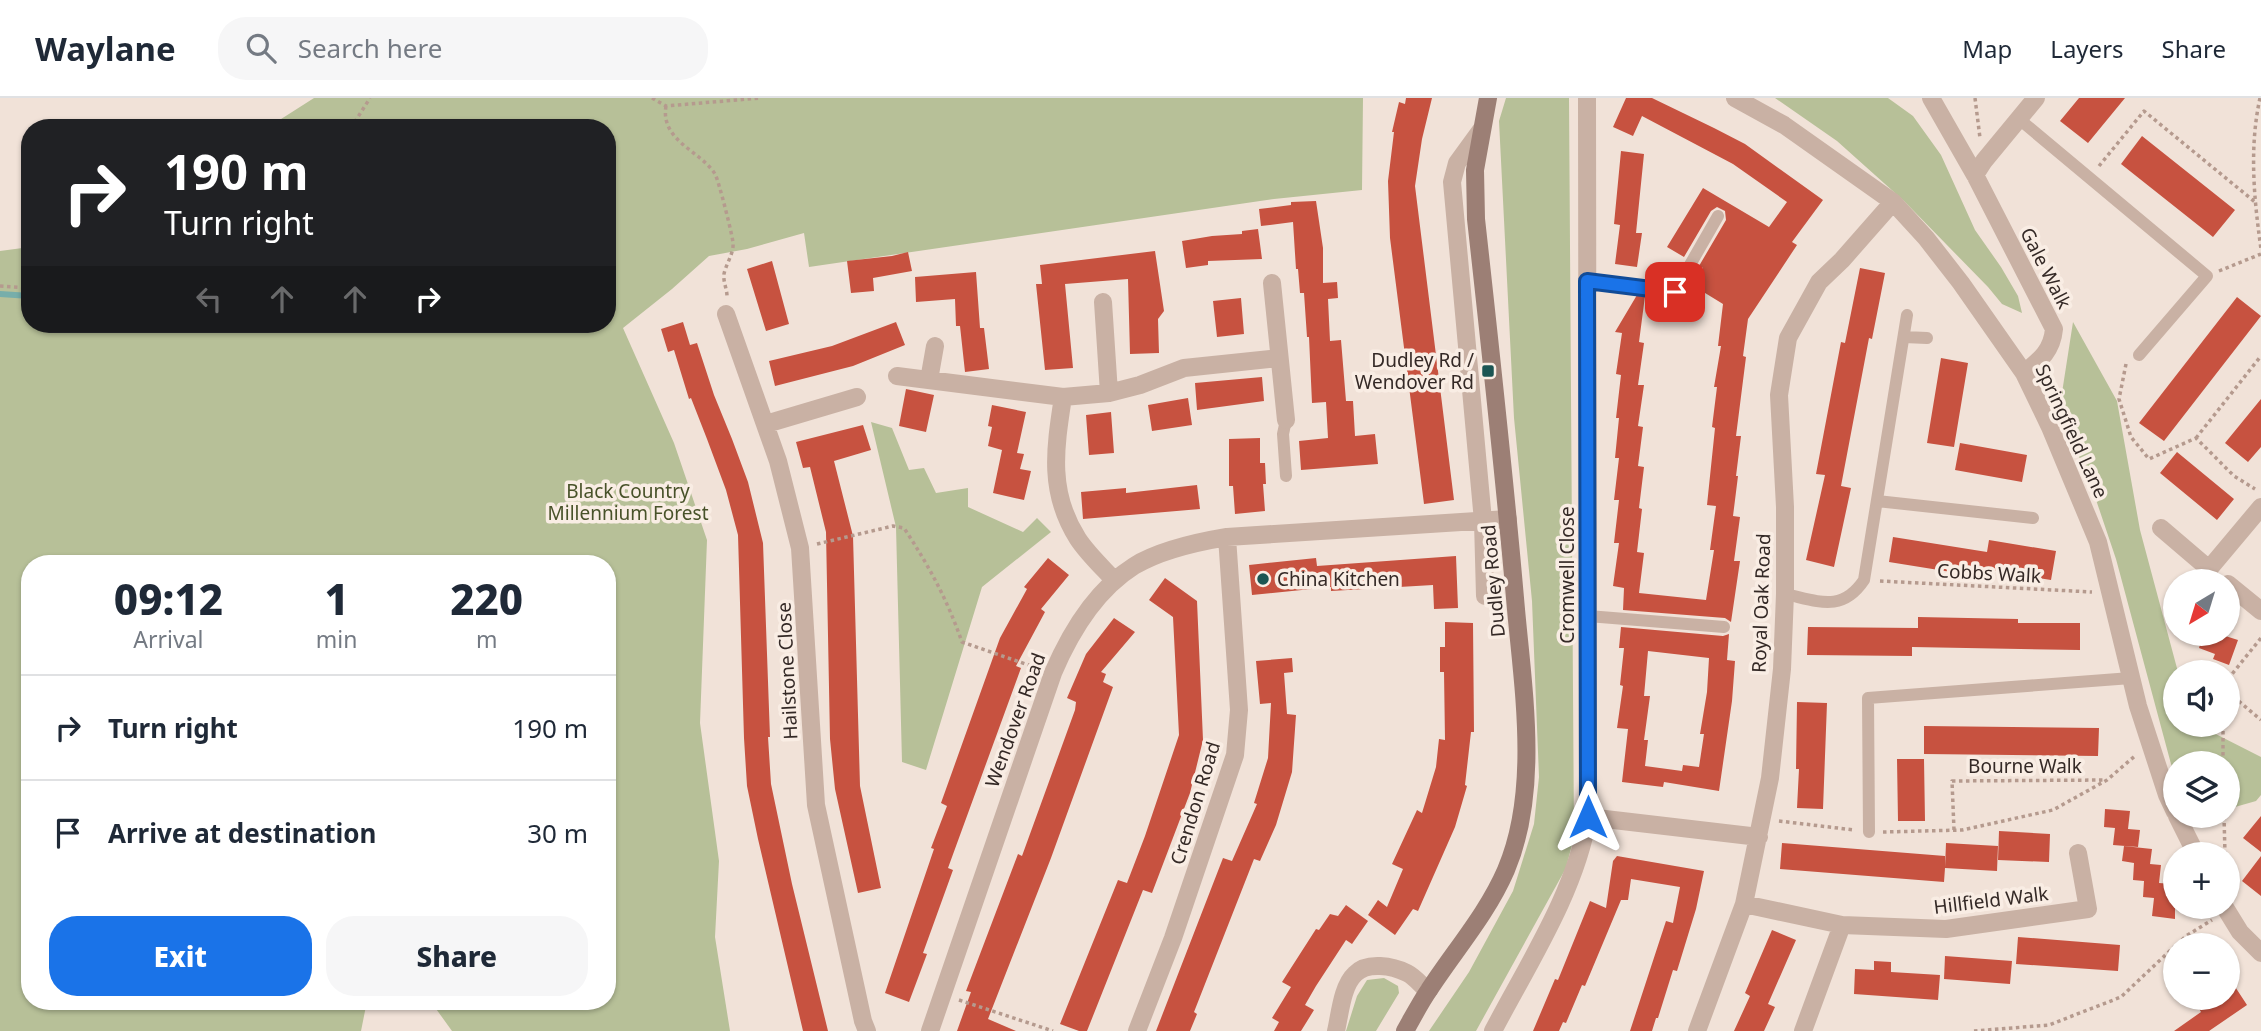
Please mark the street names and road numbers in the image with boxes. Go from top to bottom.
street label: Gale Walk [2014,223,2078,313]
street label: Springfield Lane [2030,360,2114,502]
street label: Cromwell Close [1554,506,1580,644]
street label: Dudley Road [1475,524,1511,638]
street label: Royal Oak Road [1746,533,1776,673]
street label: Cobbs Walk [1936,557,2042,589]
street label: Hailstone Close [770,602,804,740]
street label: Wendover Road [979,649,1051,791]
street label: Crendon Road [1164,738,1226,868]
street label: Bourne Walk [1968,753,2082,779]
street label: Hillfield Walk [1932,880,2050,920]

